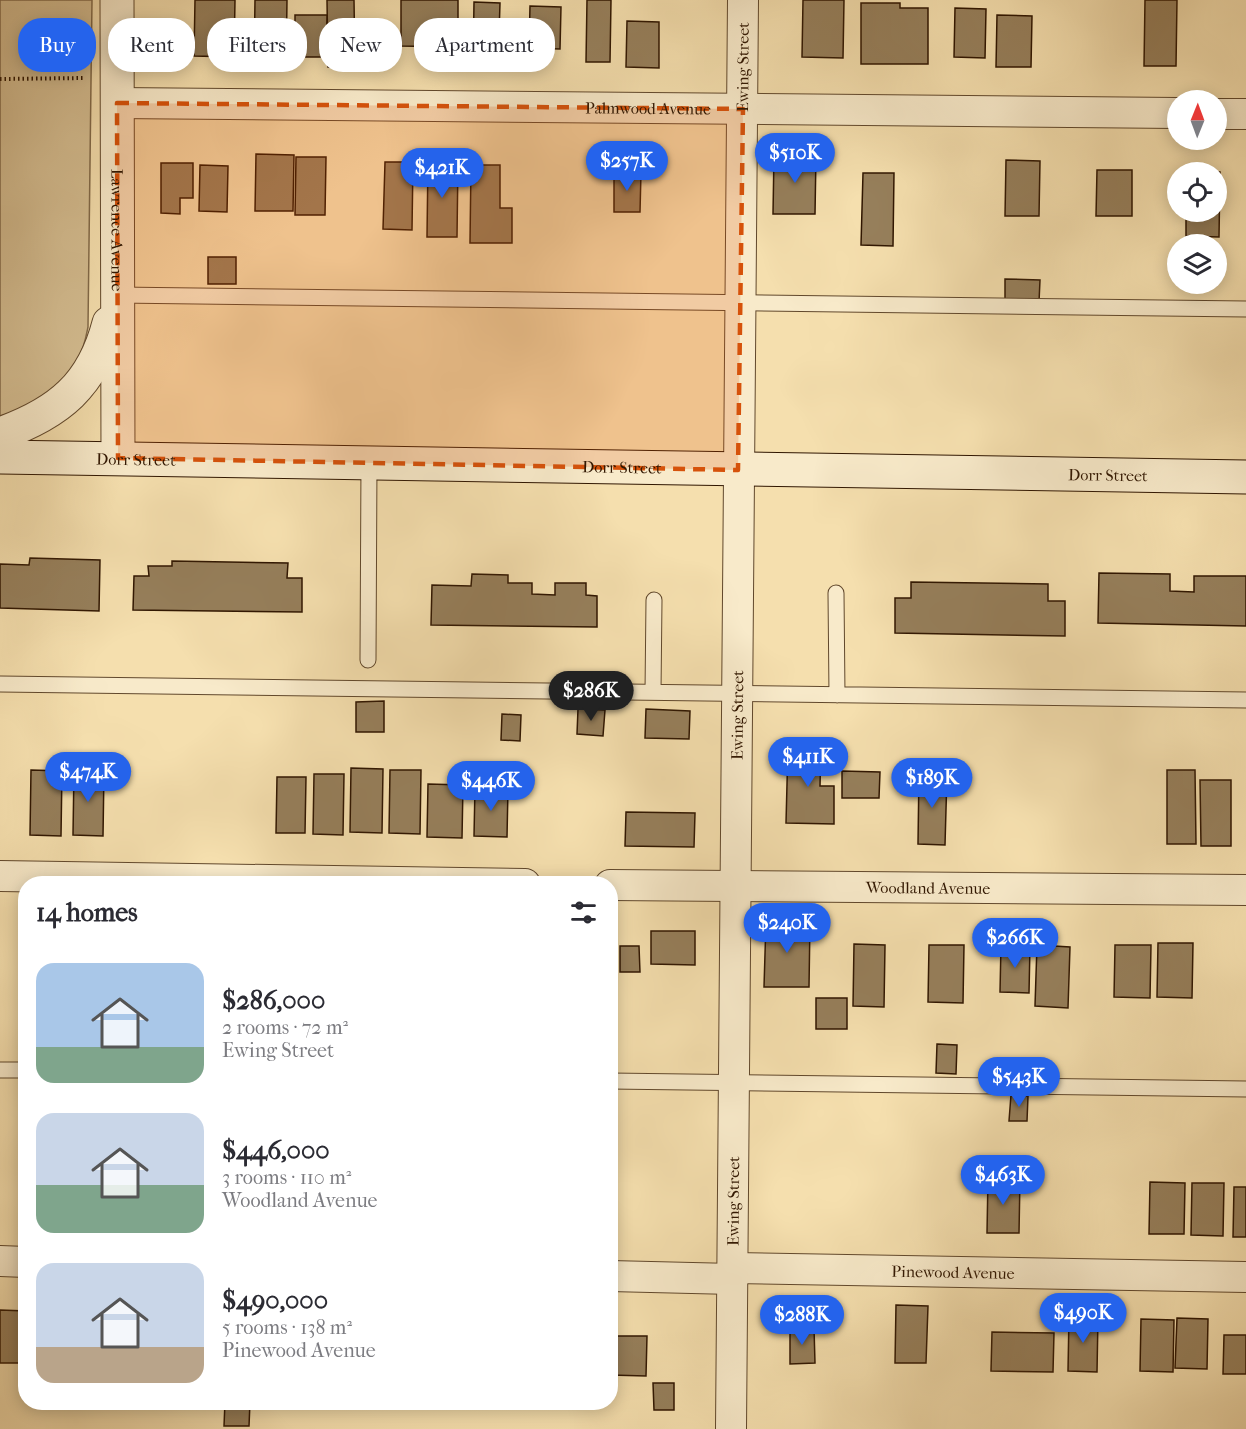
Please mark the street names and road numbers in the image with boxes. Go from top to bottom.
street label: Ewing Street [733,22,753,112]
street label: Palmwood Avenue [585,98,711,119]
street label: Lawrence Avenue [107,169,127,291]
street label: Dorr Street [96,450,176,470]
street label: Dorr Street [582,457,662,478]
street label: Dorr Street [1068,465,1148,485]
street label: Ewing Street [728,670,747,760]
street label: Woodland Avenue [865,878,990,898]
street label: Ewing Street [724,1156,743,1246]
street label: Pinewood Avenue [891,1262,1015,1283]

